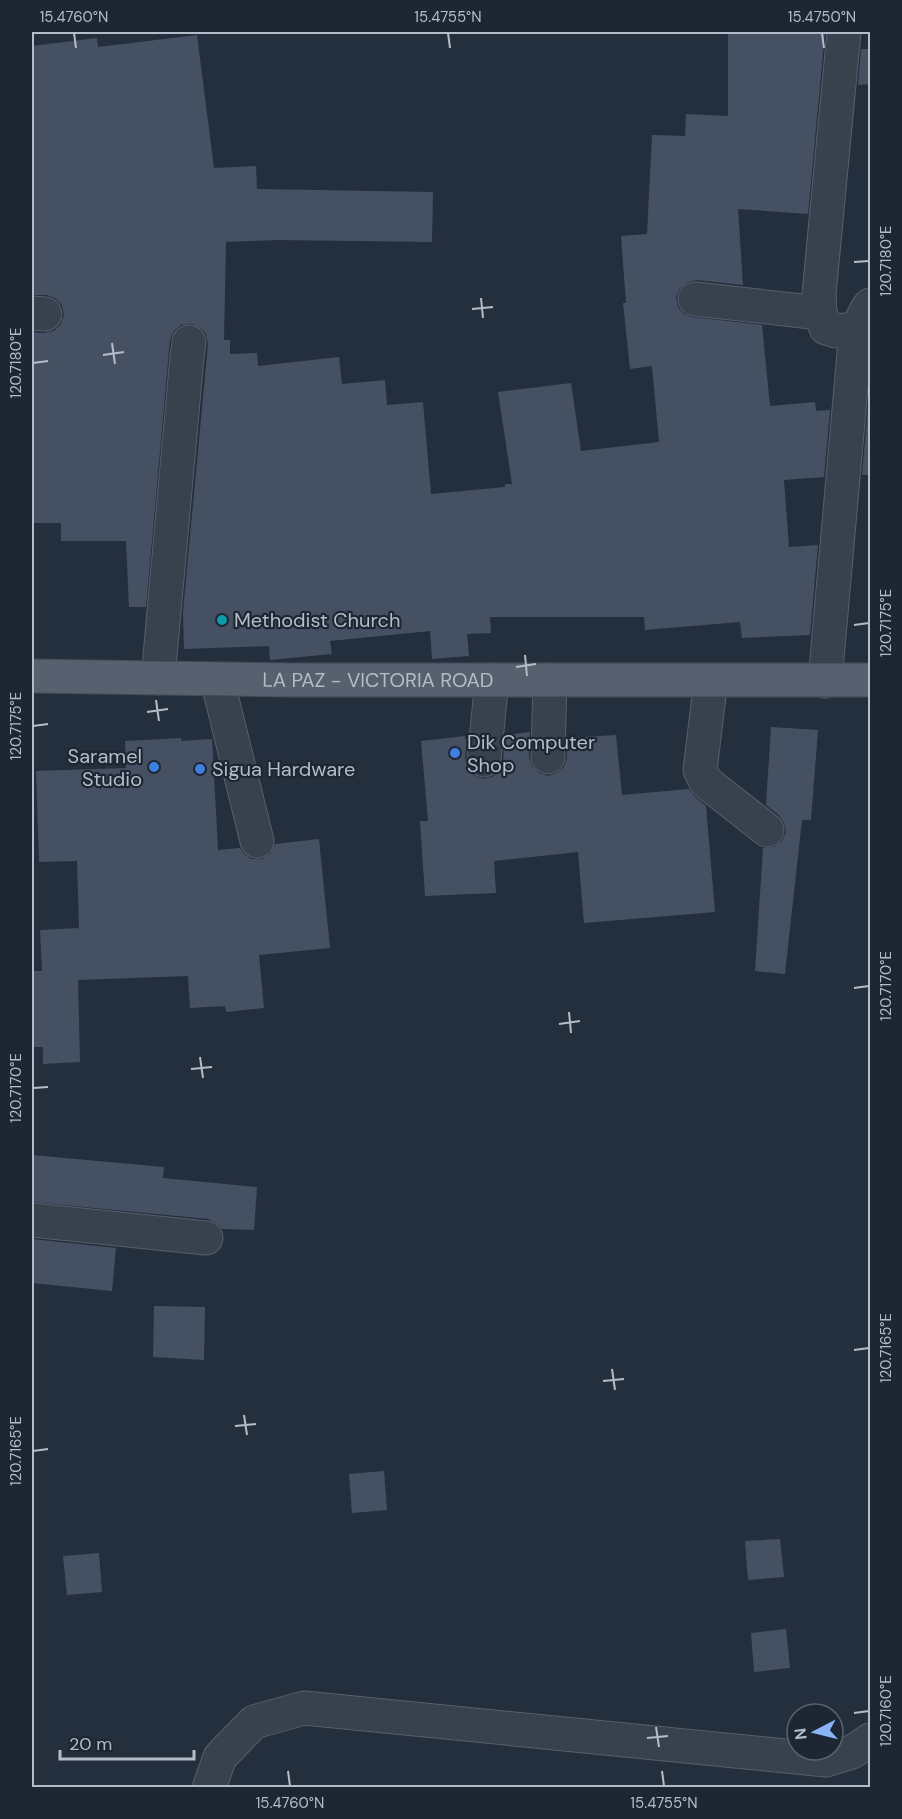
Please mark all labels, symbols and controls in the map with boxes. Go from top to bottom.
text: 15.4760°N [40,7,108,27]
text: 15.4755°N [414,7,482,27]
text: 15.4750°N [788,7,856,27]
text: 120.7180°E [876,225,896,297]
text: 120.7180°E [6,327,26,399]
text: 120.7175°E [876,589,896,657]
place label: Methodist Church [234,607,400,633]
marker: Methodist Church [215,613,229,627]
street label: LA PAZ - VICTORIA ROAD [262,667,494,693]
text: 120.7175°E [6,692,26,760]
place label: Dik Computer Shop [467,729,595,778]
place label: Saramel Studio [68,743,142,792]
marker: Dik Computer Shop [448,746,462,760]
place label: Sigua Hardware [212,756,355,782]
marker: Saramel Studio [147,760,161,774]
marker: Sigua Hardware [193,762,207,776]
text: 120.7170°E [876,951,896,1021]
text: 120.7170°E [6,1053,26,1123]
text: 120.7165°E [876,1313,896,1383]
text: 120.7165°E [6,1416,26,1486]
text: 120.7160°E [876,1675,896,1747]
north arrow [785,1702,845,1762]
scale bar [60,1723,194,1761]
text: N [789,1727,812,1741]
text: 20 m [69,1732,112,1756]
text: 15.4760°N [256,1793,324,1813]
text: 15.4755°N [630,1793,698,1813]

